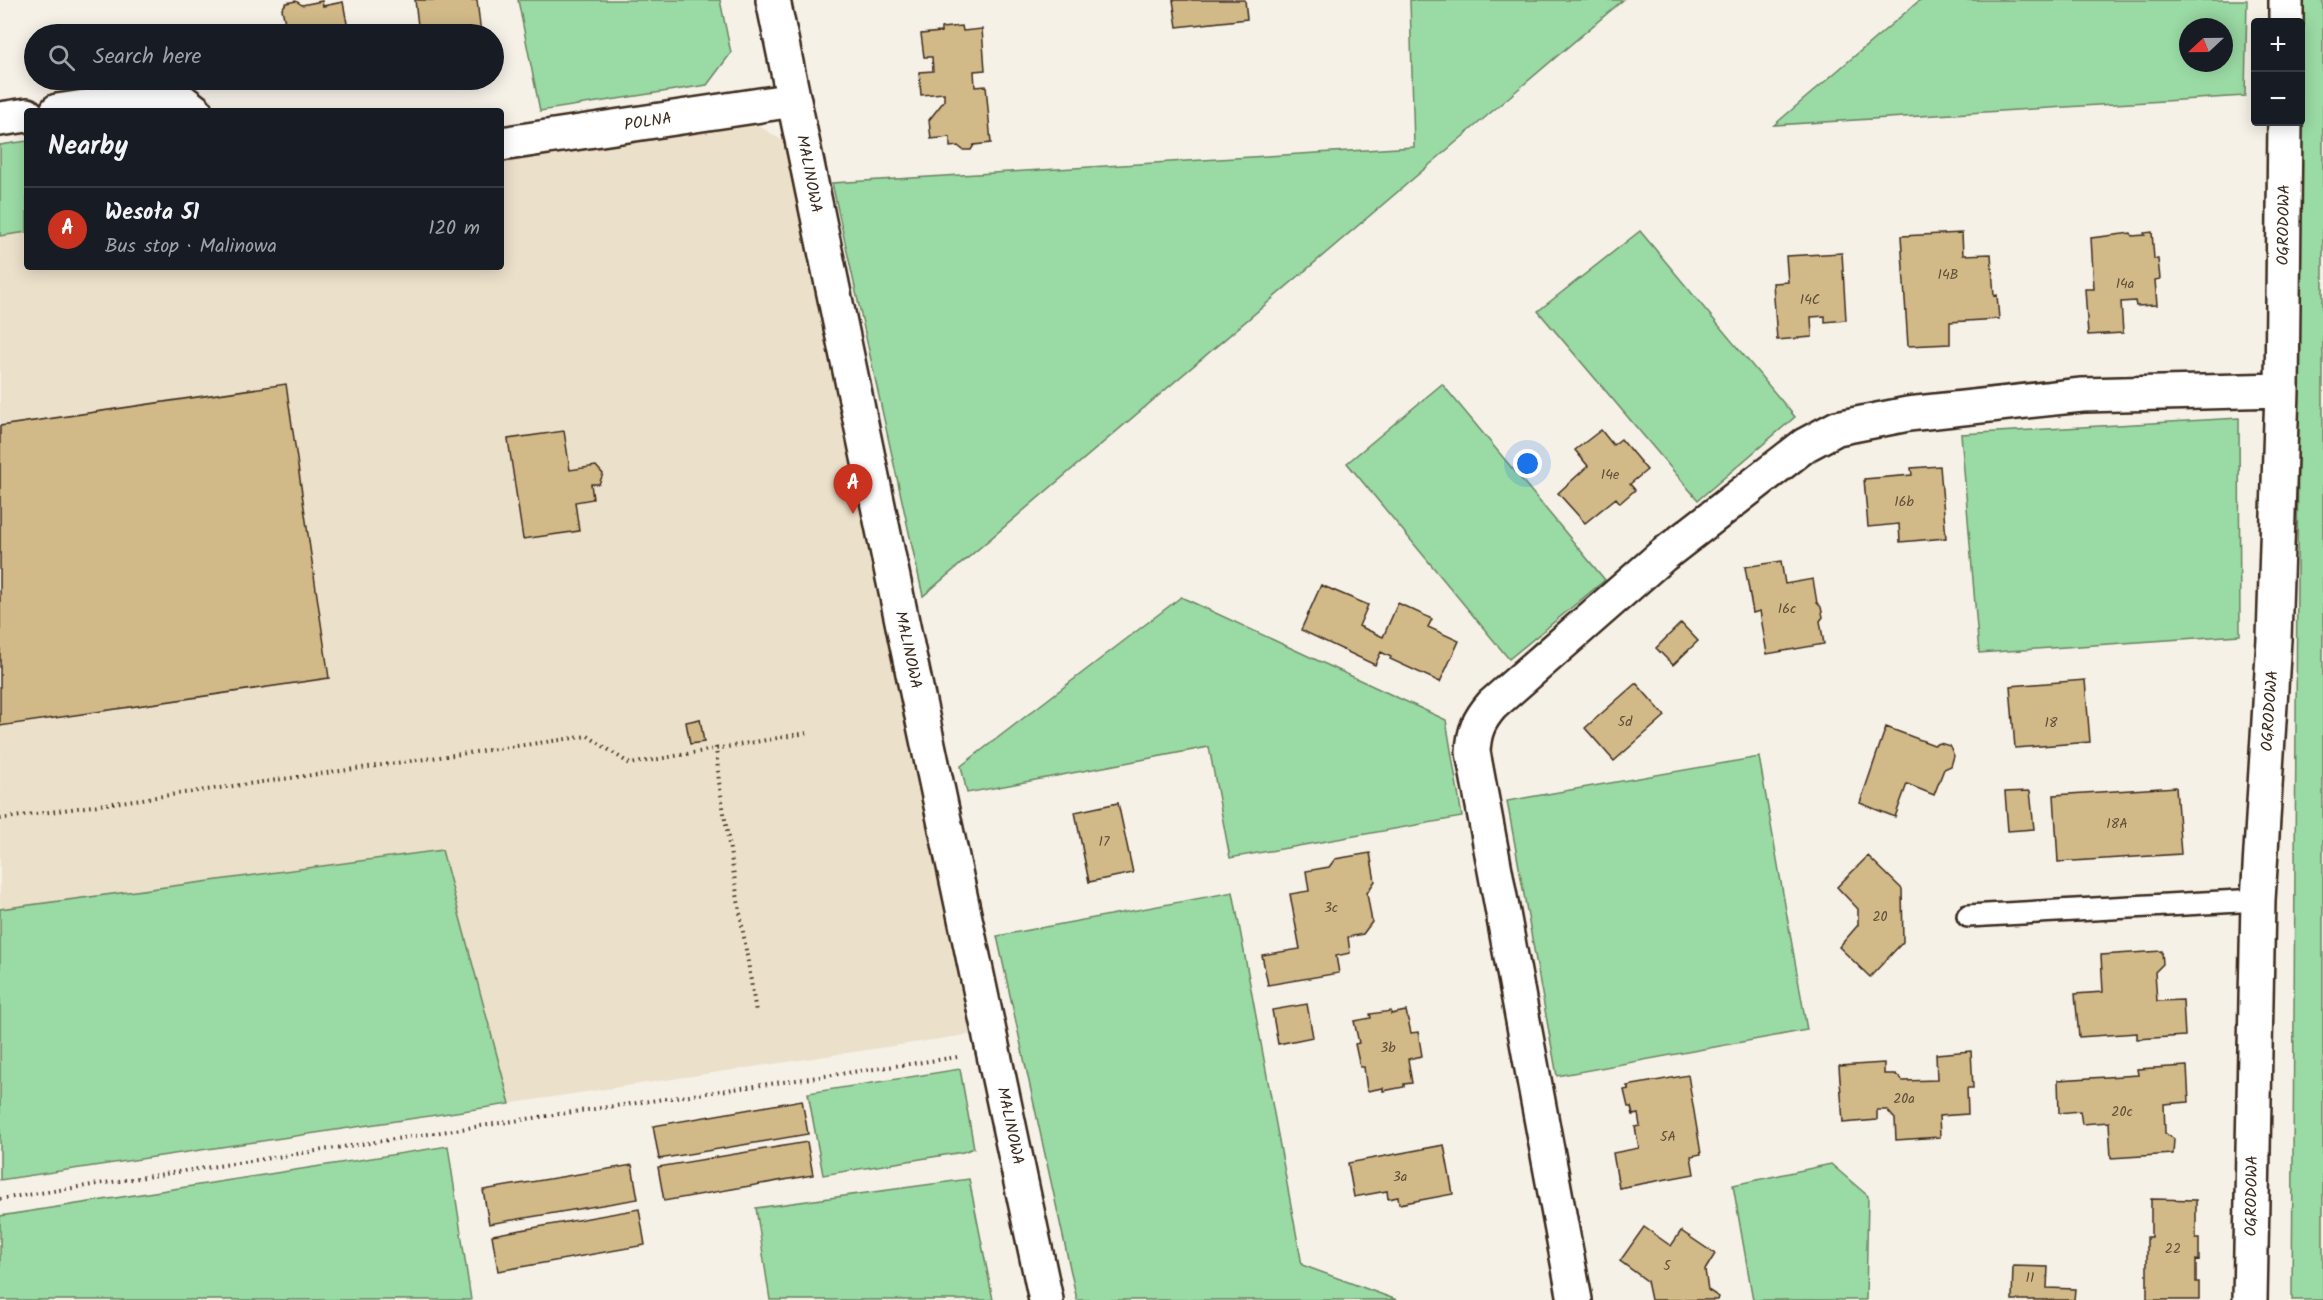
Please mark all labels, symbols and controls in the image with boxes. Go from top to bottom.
north arrow [2179,18,2233,72]
map controls [2251,18,2305,126]
button: + [2251,18,2305,72]
search box [24,24,504,90]
text: Search here [93,40,201,75]
icon: search [45,41,78,74]
button: − [2251,72,2305,126]
street label: POLNA [622,106,674,138]
text: Nearby [48,126,128,168]
street label: MALINOWA [789,133,829,215]
street label: OGRODOWA [2271,184,2297,266]
text: Wesoła 51 [105,196,199,231]
text: A [61,213,74,245]
text: 120 m [428,213,480,245]
text: Bus stop · Malinowa [105,231,277,263]
house number: 14B [1937,264,1959,286]
house number: 14a [2116,273,2134,295]
house number: 14C [1800,289,1820,311]
your location [1513,449,1542,478]
pin: A [834,464,872,514]
house number: 14e [1601,464,1620,486]
house number: 16b [1894,491,1914,513]
house number: 16c [1778,598,1796,620]
street label: MALINOWA [888,609,928,691]
street label: OGRODOWA [2255,669,2285,752]
house number: 5d [1618,711,1633,733]
house number: 18 [2045,712,2058,734]
house number: 18A [2106,813,2128,835]
house number: 17 [1099,831,1110,853]
house number: 3c [1324,897,1338,919]
house number: 20 [1872,906,1888,928]
house number: 3b [1380,1037,1396,1059]
street label: MALINOWA [990,1085,1030,1167]
house number: 20a [1893,1088,1915,1110]
house number: 20c [2111,1101,2133,1123]
house number: 5A [1660,1126,1676,1148]
street label: OGRODOWA [2239,1155,2265,1237]
house number: 3a [1393,1166,1407,1188]
house number: 22 [2165,1238,2181,1260]
house number: 5 [1663,1255,1672,1277]
house number: 11 [2026,1267,2034,1289]

